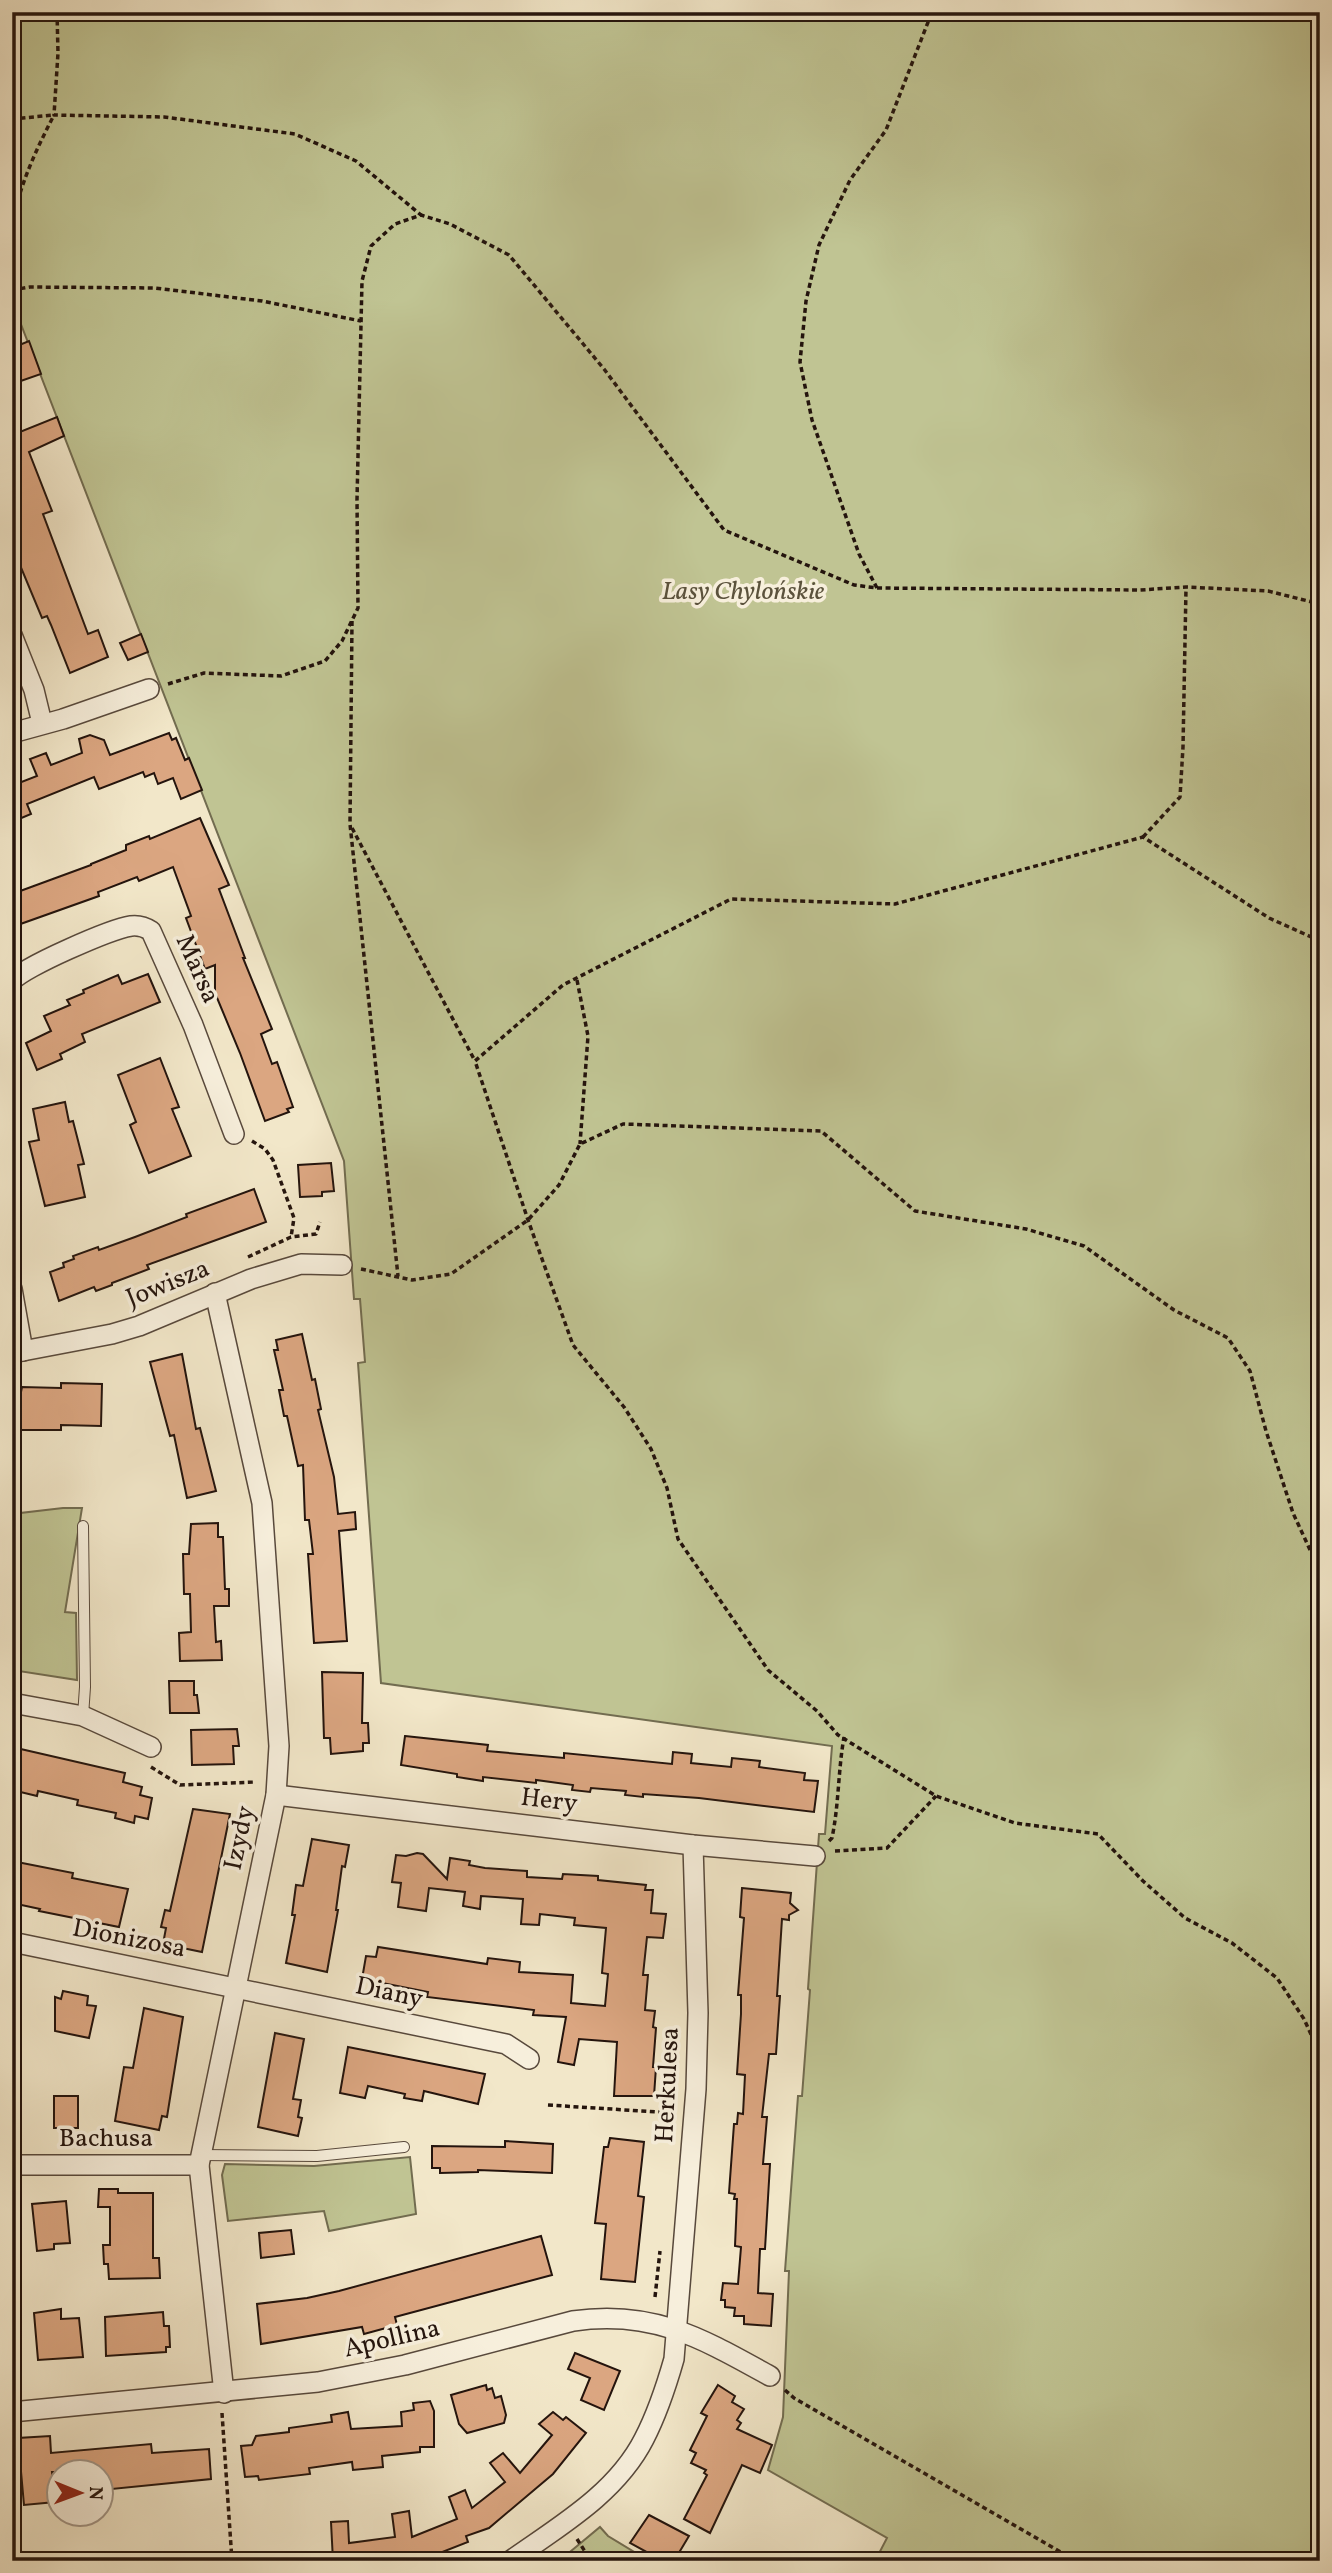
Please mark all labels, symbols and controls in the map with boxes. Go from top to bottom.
park label: Lasy Chylońskie [662,574,825,610]
street label: Marsa [166,929,228,1009]
street label: Jowisza [121,1251,215,1317]
street label: Hery [519,1780,579,1822]
street label: Izydy [216,1803,264,1873]
street label: Dionizosa [69,1910,189,1968]
street label: Diany [352,1968,426,2018]
street label: Herkulesa [647,2026,689,2144]
street label: Bachusa [59,2121,153,2157]
street label: Apollina [340,2310,444,2368]
north arrow [46,2458,116,2528]
text: N [82,2486,108,2501]

